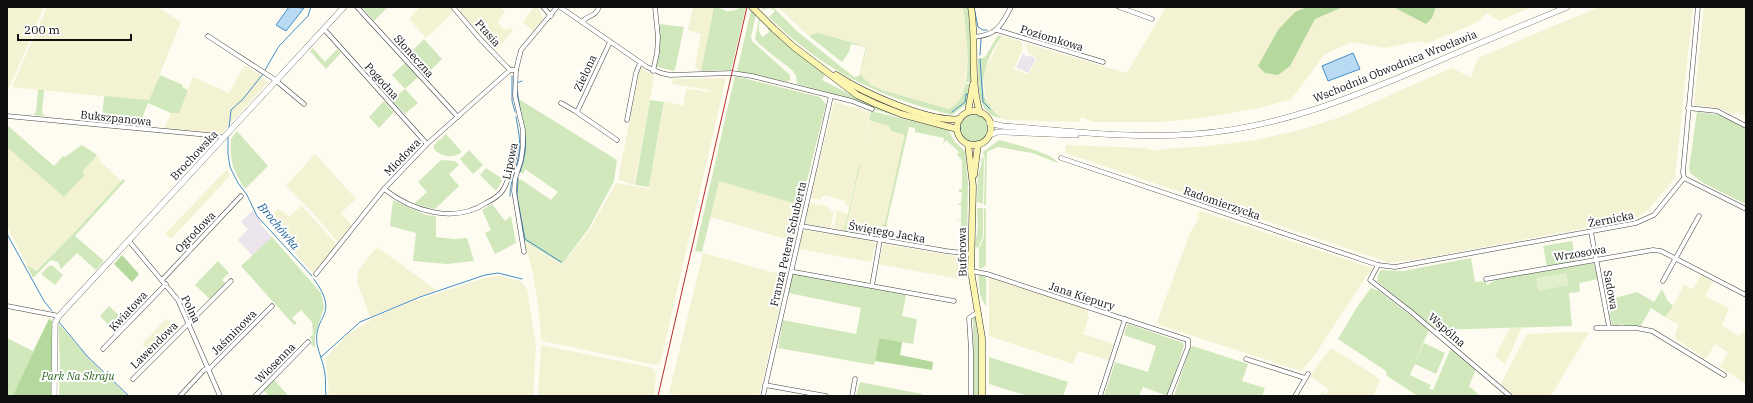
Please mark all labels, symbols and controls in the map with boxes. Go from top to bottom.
scale bar [18,16,131,42]
street label: Ptasia [472,17,504,49]
text: 200 m [24,22,60,37]
street label: Poziomkowa [1019,22,1085,54]
street label: Wschodnia Obwodnica Wrocławia [1311,27,1479,105]
street label: Słoneczna [391,32,437,80]
street label: Zielona [570,52,600,94]
street label: Pogodna [362,60,402,102]
street label: Bukszpanowa [80,107,152,129]
street label: Brochowska [167,127,221,183]
street label: Miodowa [381,135,423,179]
street label: Lipowa [499,141,521,181]
street label: Franza Petera Schuberta [767,180,809,308]
street label: Radomierzycka [1182,183,1262,223]
water label: Brochówka [254,198,303,253]
street label: Ogrodowa [172,208,218,256]
street label: Żernicka [1587,208,1635,230]
street label: Świętego Jacka [847,218,927,246]
street label: Buforowa [955,227,969,277]
street label: Wrzosowa [1553,242,1607,264]
street label: Sadowa [1601,269,1621,311]
street label: Jana Kiepury [1047,279,1117,313]
street label: Kwiatowa [106,288,150,334]
street label: Polna [178,293,204,325]
street label: Jaśminowa [209,307,259,357]
street label: Wspólna [1425,310,1469,350]
street label: Lawendowa [127,318,181,372]
street label: Wiosenna [252,340,298,386]
park label: Park Na Skraju [41,369,115,383]

